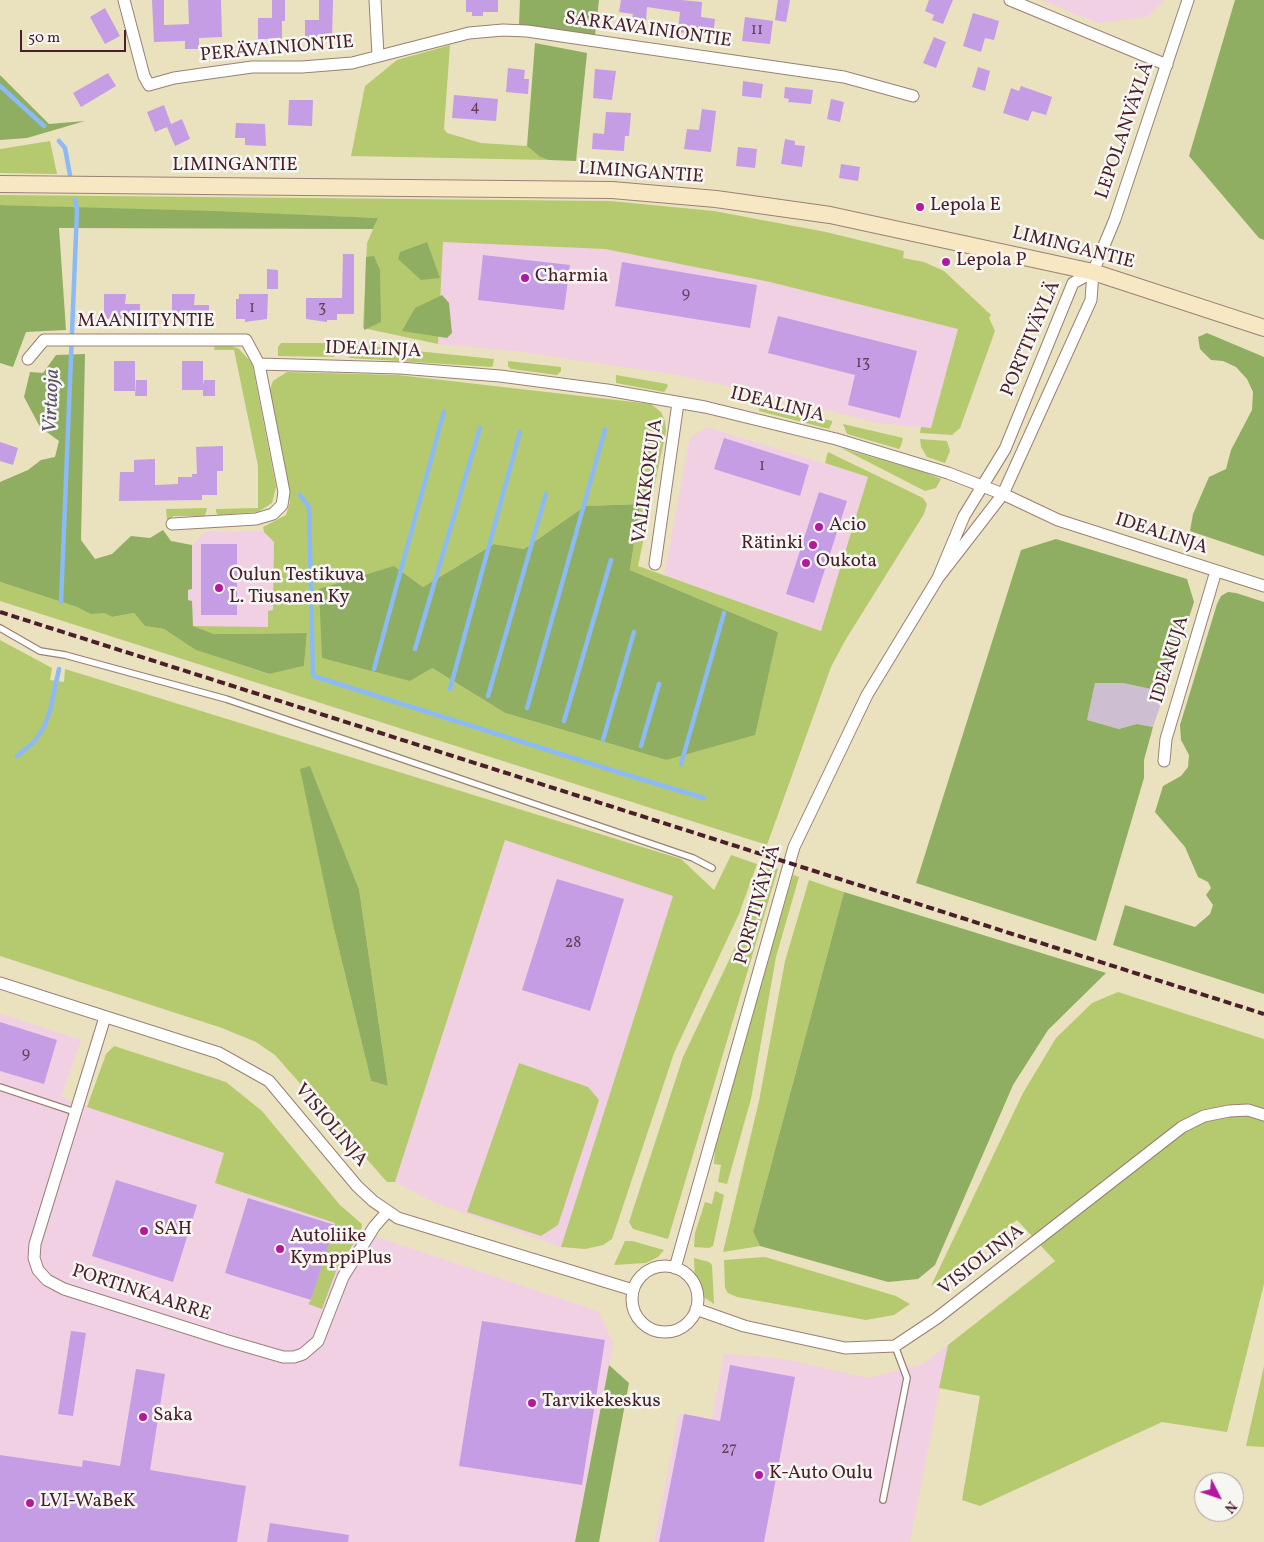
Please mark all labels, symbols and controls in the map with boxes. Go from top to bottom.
street label: SARKAVAINIONTIE [563,8,733,54]
scale bar [22,20,129,52]
house number: 11 [751,21,763,41]
text: 50 m [28,28,60,49]
street label: PERÄVAINIONTIE [199,32,355,68]
street label: LEPOLANVÄYLÄ [1092,59,1160,203]
house number: 4 [470,98,480,118]
street label: LIMINGANTIE [172,156,298,178]
street label: LIMINGANTIE [578,158,704,190]
place label: Lepola E [930,196,1001,218]
marker: Lepola E [914,201,926,213]
street label: LIMINGANTIE [1009,223,1137,275]
place label: Lepola P [956,251,1026,273]
marker: Lepola P [940,256,952,268]
place label: Charmia [535,267,608,289]
marker: Charmia [519,272,531,284]
street label: PORTTIVÄYLÄ [997,278,1067,400]
house number: 9 [682,285,690,305]
house number: 1 [249,299,255,319]
house number: 3 [318,299,326,319]
street label: MAANIITYNTIE [77,312,215,334]
street label: IDEALINJA [324,338,422,364]
house number: 13 [856,354,870,374]
water label: Virtaoja [40,368,66,434]
street label: IDEALINJA [728,383,826,429]
street label: VALIKKOKUJA [629,417,669,545]
house number: 1 [759,457,765,477]
street label: IDEALINJA [1112,509,1210,561]
place label: Acio [829,516,866,538]
marker: Acio [813,521,825,533]
place label: Rätinki [741,534,803,556]
marker: Rätinki [807,539,819,551]
place label: Oukota [816,552,877,574]
marker: Oukota [800,557,812,569]
place label: Oulun Testikuva L. Tiusanen Ky [229,566,364,610]
marker: Oulun Testikuva L. Tiusanen Ky [213,582,225,594]
street label: IDEAKUJA [1147,614,1195,706]
street label: PORTTIVÄYLÄ [731,843,787,967]
house number: 28 [565,934,581,954]
house number: 9 [22,1045,30,1065]
street label: VISIOLINJA [288,1080,372,1172]
place label: SAH [154,1220,192,1242]
street label: VISIOLINJA [935,1221,1029,1301]
marker: SAH [138,1225,150,1237]
place label: Autoliike KymppiPlus [290,1227,392,1271]
marker: Autoliike KymppiPlus [274,1243,286,1255]
street label: PORTINKAARRE [68,1261,214,1327]
place label: Tarvikekeskus [542,1392,661,1414]
marker: Tarvikekeskus [526,1397,538,1409]
place label: Saka [153,1406,193,1428]
marker: Saka [137,1411,149,1423]
house number: 27 [721,1440,737,1460]
place label: K-Auto Oulu [769,1464,873,1486]
marker: K-Auto Oulu [753,1469,765,1481]
north arrow [1194,1472,1244,1522]
place label: LVI-WaBeK [40,1492,136,1514]
text: N [1219,1496,1240,1517]
marker: LVI-WaBeK [24,1497,36,1509]

